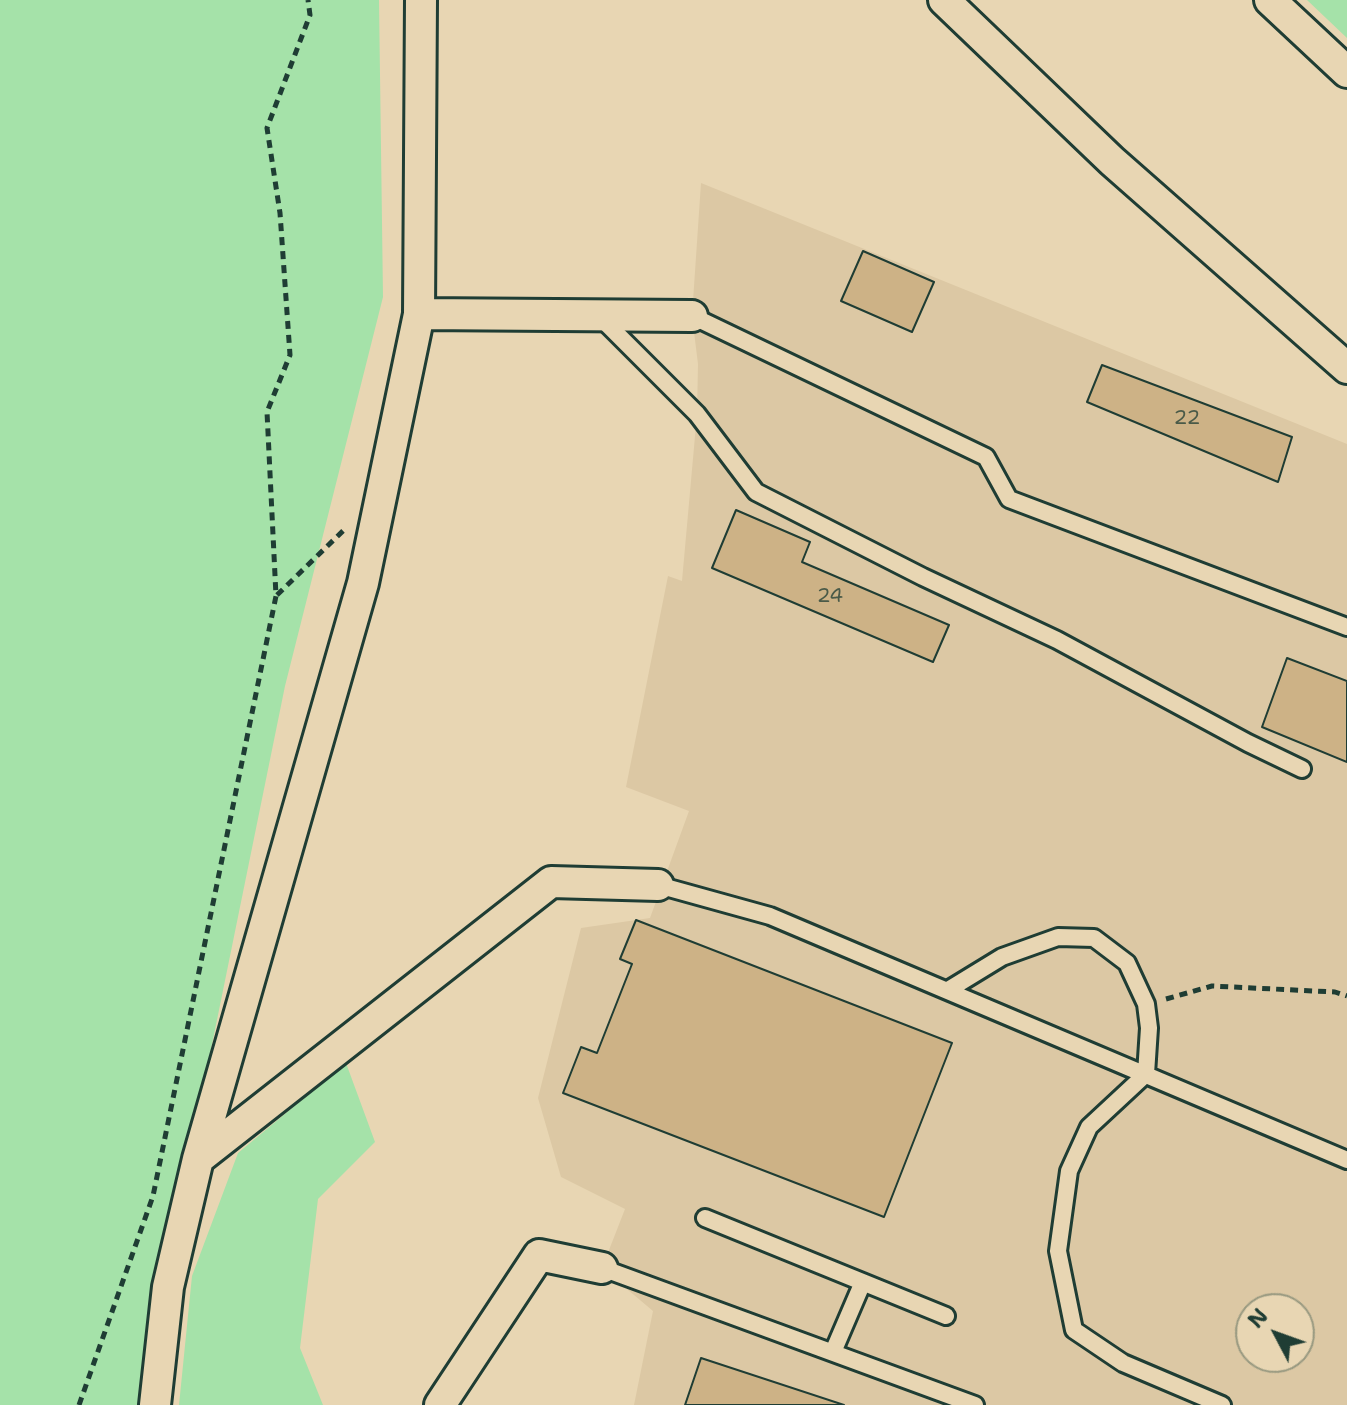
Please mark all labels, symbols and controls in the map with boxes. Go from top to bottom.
house number: 22 [1174,407,1200,431]
house number: 24 [817,585,843,609]
north arrow [1235,1293,1315,1373]
text: N [1241,1302,1275,1334]

